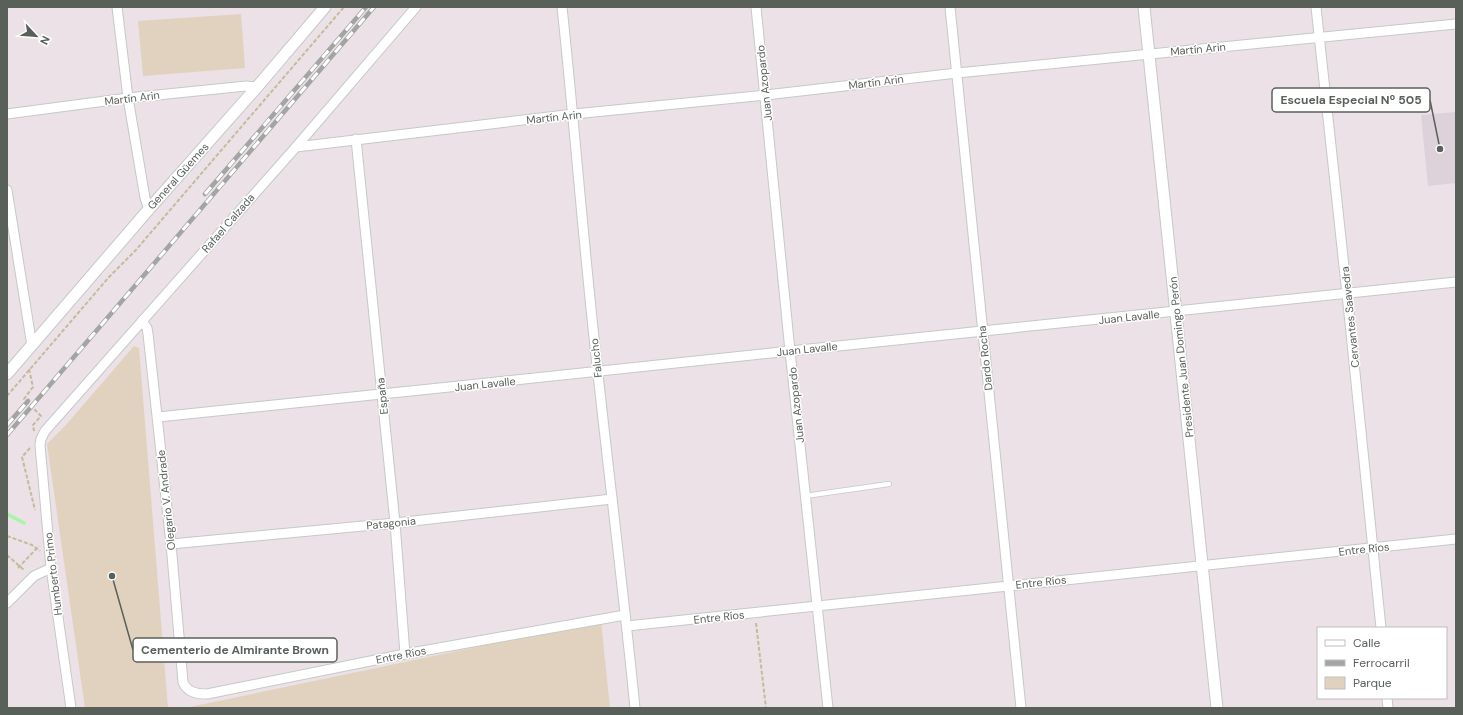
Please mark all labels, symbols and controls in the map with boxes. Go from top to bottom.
north arrow [16,16,56,56]
text: N [37,34,53,47]
street label: Martín Arin [1170,40,1226,58]
street label: Juan Azopardo [753,44,775,122]
street label: Martín Arin [848,72,904,92]
street label: Martín Arin [104,88,160,108]
callout: Escuela Especial Nº 505 [1272,88,1430,112]
text: Escuela Especial Nº 505 [1280,92,1422,108]
street label: Martín Arin [526,107,582,127]
street label: General Güemes [144,140,212,212]
street label: Rafael Calzada [199,191,257,255]
street label: Cervantes Saavedra [1338,266,1362,368]
street label: Presidente Juan Domingo Perón [1166,276,1196,438]
street label: Juan Lavalle [1098,307,1160,327]
street label: Dardo Rocha [975,325,995,391]
street label: Falucho [587,338,605,378]
street label: Juan Lavalle [776,339,838,359]
street label: Juan Azopardo [785,366,807,444]
street label: Juan Lavalle [454,374,516,394]
street label: España [373,377,391,415]
street label: Olegario V. Andrade [154,449,178,551]
street label: Patagonia [366,513,416,533]
street label: Humberto Primo [41,532,65,616]
street label: Entre Ríos [1338,539,1390,559]
street label: Entre Ríos [1015,572,1067,592]
street label: Entre Ríos [693,607,745,627]
legend [1317,627,1447,699]
text: Calle [1353,635,1380,651]
callout: Cementerio de Almirante Brown [133,638,337,662]
text: Cementerio de Almirante Brown [141,642,329,658]
street label: Entre Ríos [375,643,427,667]
text: Ferrocarril [1353,655,1410,671]
text: Parque [1353,675,1392,691]

